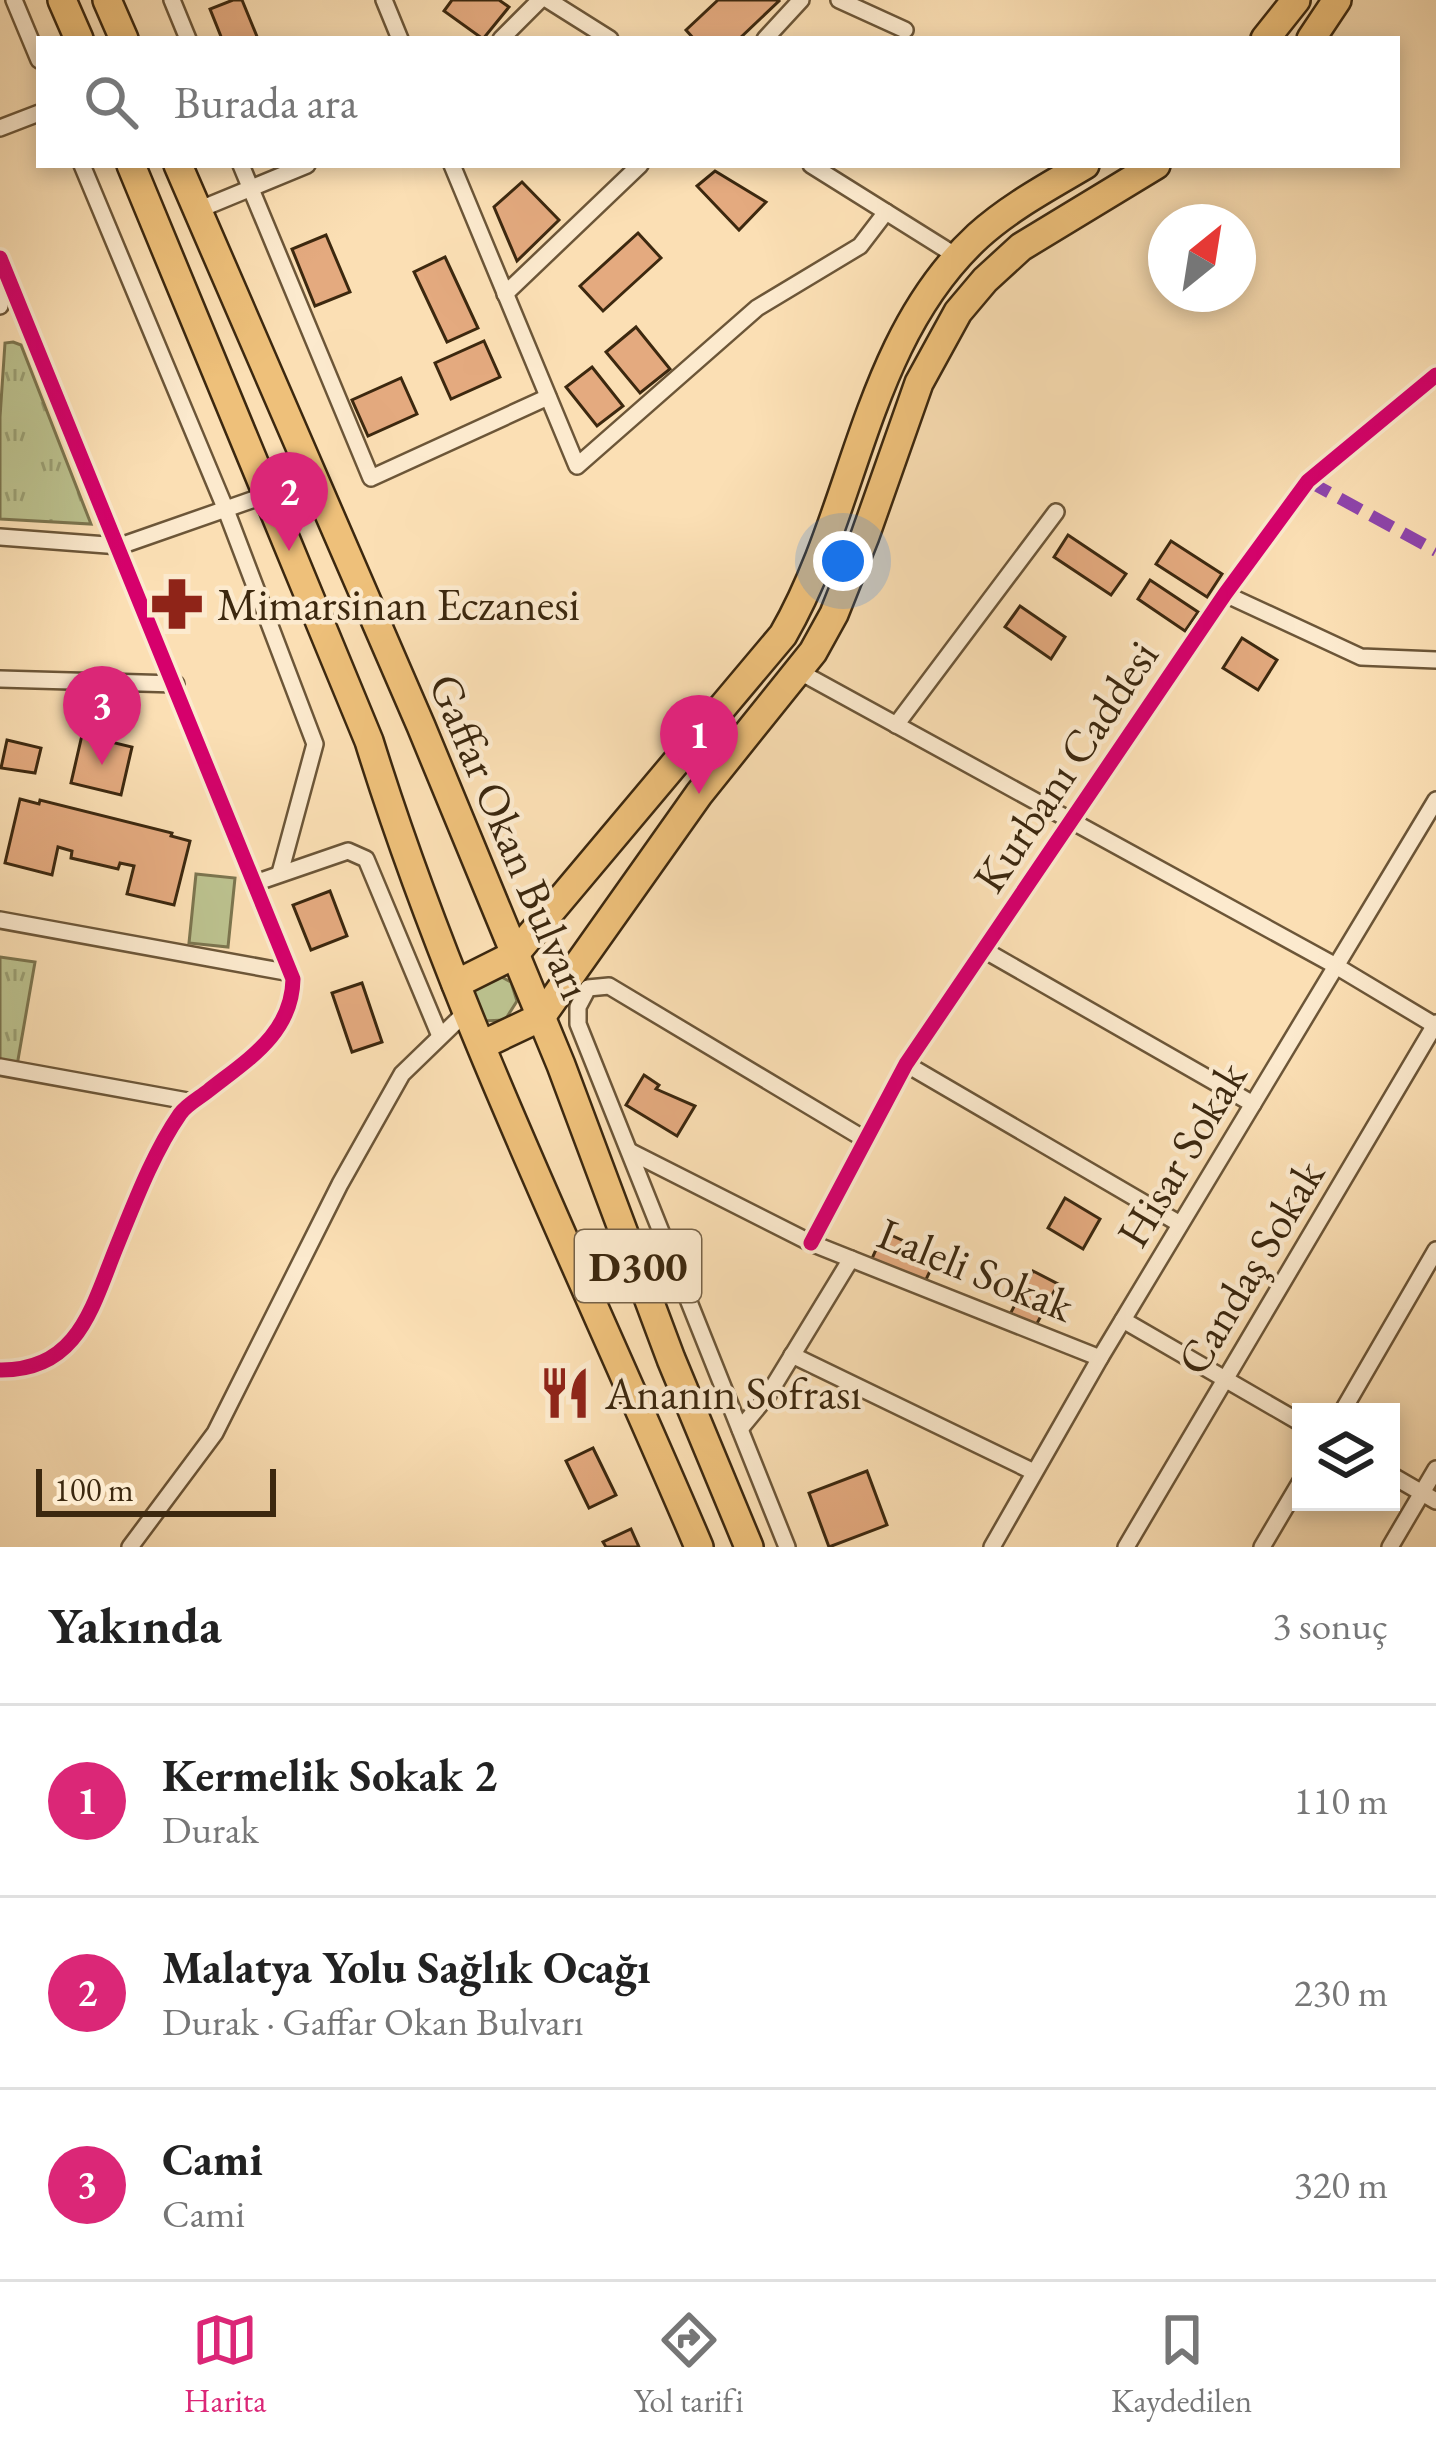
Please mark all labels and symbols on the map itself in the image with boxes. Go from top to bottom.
north arrow [1148,204,1256,312]
pin: 2 [250,452,328,551]
your location [813,531,873,591]
pharmacy icon: Mimarsinan Eczanesi [148,575,206,633]
place label: Mimarsinan Eczanesi [217,575,580,633]
street label: Kurbanı Caddesi [959,629,1171,903]
street label: Gaffar Okan Bulvarı [416,665,606,1007]
pin: 3 [63,666,141,765]
pin: 1 [660,695,738,794]
street label: Hisar Sokak [1103,1050,1260,1258]
street label: Candaş Sokak [1163,1148,1337,1385]
street label: Laleli Sokak [870,1204,1083,1335]
road number: D300 [575,1230,701,1302]
restaurant icon: Ananın Sofrası [536,1364,594,1422]
place label: Ananın Sofrası [604,1364,861,1422]
scale bar [36,1463,276,1516]

